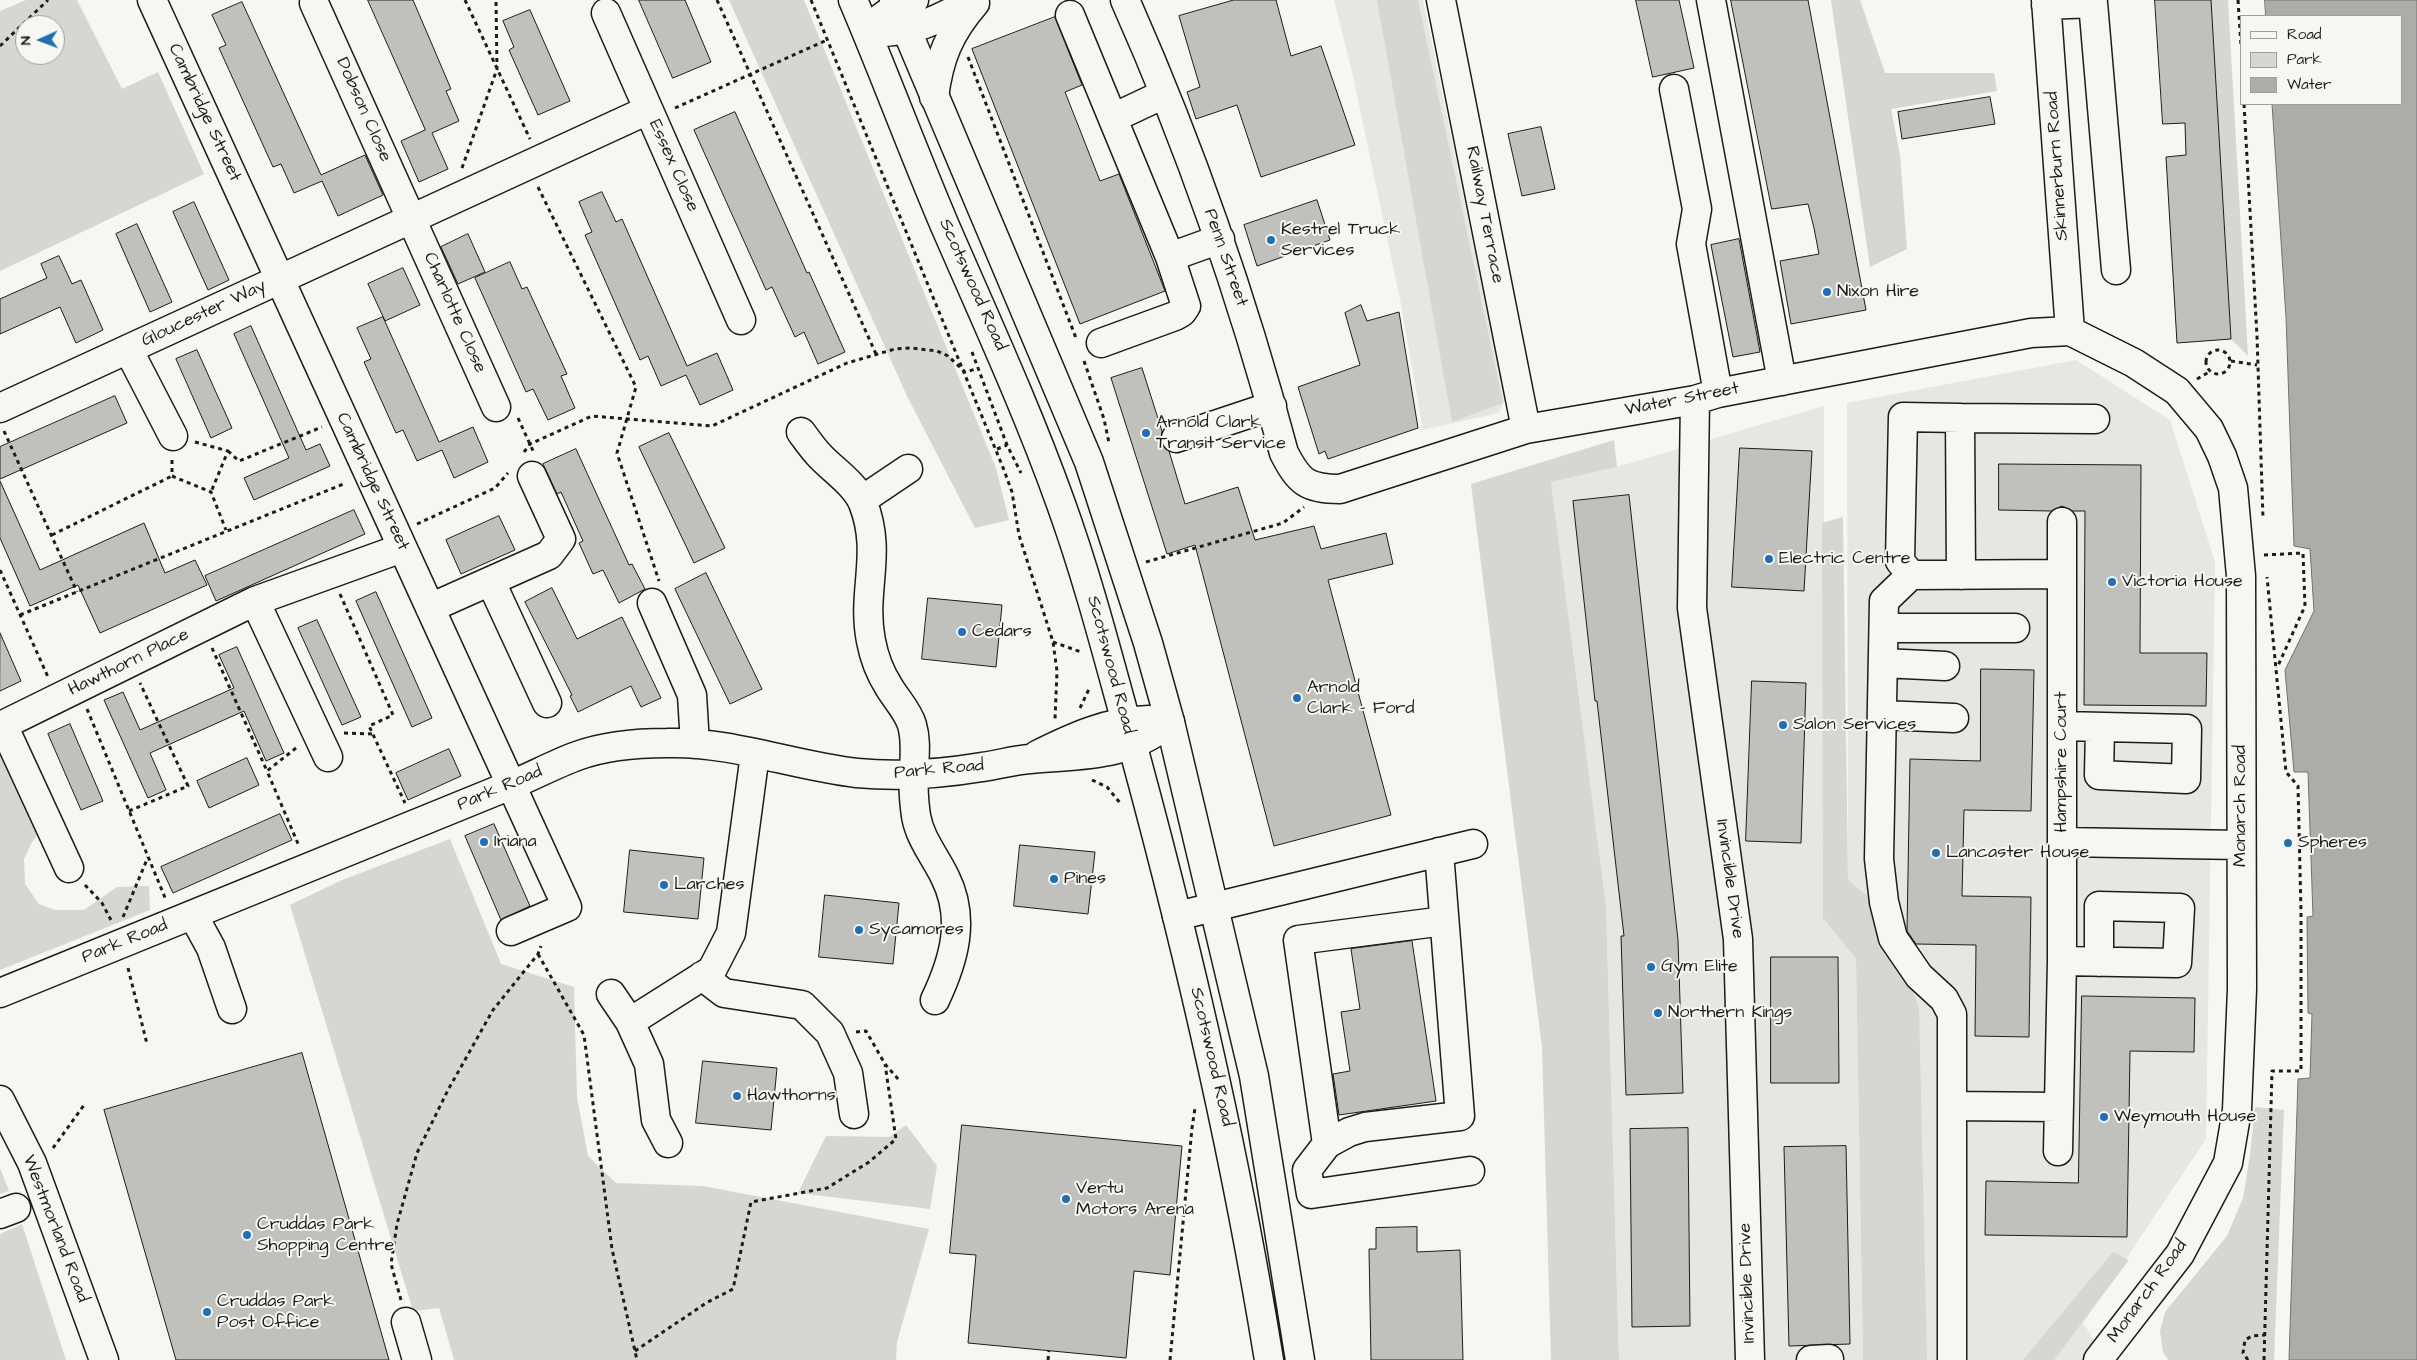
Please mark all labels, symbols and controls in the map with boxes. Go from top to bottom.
north arrow [15,15,65,65]
legend [2240,15,2402,105]
text: Road [2287,24,2321,45]
text: N [16,36,36,45]
street label: Cambridge Street [163,41,245,185]
text: Park [2287,49,2322,70]
street label: Dobson Close [330,55,396,165]
text: Water [2287,74,2331,95]
street label: Skinnerburn Road [2042,91,2074,241]
street label: Essex Close [643,117,703,215]
street label: Railway Terrace [1460,144,1508,286]
street label: Penn Street [1198,206,1252,310]
street label: Scotswood Road [933,216,1011,354]
place label: Kestrel Truck Services [1281,219,1400,262]
marker: Kestrel Truck Services [1265,234,1277,246]
street label: Charlotte Close [418,249,490,377]
street label: Gloucester Way [138,276,270,352]
place label: Nixon Hire [1837,281,1919,303]
marker: Nixon Hire [1821,286,1833,298]
street label: Water Street [1623,378,1741,422]
street label: Cambridge Street [331,410,413,554]
place label: Arnold Clark Transit Service [1156,412,1286,454]
marker: Arnold Clark Transit Service [1140,427,1152,439]
place label: Electric Centre [1779,548,1911,570]
marker: Electric Centre [1763,553,1775,565]
place label: Victoria House [2122,571,2243,593]
marker: Victoria House [2106,576,2118,588]
street label: Scotswood Road [1081,594,1139,736]
place label: Cedars [972,621,1032,643]
street label: Hawthorn Place [65,624,193,702]
marker: Cedars [956,626,968,638]
place label: Arnold Clark - Ford [1307,677,1414,720]
marker: Arnold Clark - Ford [1291,692,1303,704]
street label: Hampshire Court [2051,692,2073,832]
place label: Salon Services [1793,714,1916,736]
marker: Salon Services [1777,719,1789,731]
street label: Monarch Road [2230,745,2252,867]
street label: Park Road [893,755,985,785]
street label: Park Road [454,761,546,817]
street label: Invincible Drive [1710,818,1748,940]
place label: Iriana [494,831,537,853]
place label: Spheres [2298,832,2367,854]
marker: Iriana [478,836,490,848]
marker: Spheres [2282,837,2294,849]
place label: Lancaster House [1946,842,2089,864]
marker: Lancaster House [1930,847,1942,859]
place label: Pines [1064,868,1106,890]
marker: Pines [1048,873,1060,885]
place label: Larches [674,874,745,896]
marker: Larches [658,879,670,891]
street label: Park Road [79,915,171,969]
place label: Sycamores [869,919,964,941]
marker: Sycamores [853,924,865,936]
place label: Gym Elite [1661,956,1738,978]
marker: Gym Elite [1645,961,1657,973]
street label: Scotswood Road [1185,985,1237,1129]
place label: Northern Kings [1668,1002,1792,1024]
marker: Northern Kings [1652,1007,1664,1019]
place label: Hawthorns [747,1085,836,1107]
marker: Hawthorns [731,1090,743,1102]
place label: Weymouth House [2114,1106,2256,1128]
marker: Weymouth House [2098,1111,2110,1123]
street label: Westmorland Road [17,1152,93,1306]
place label: Vertu Motors Arena [1076,1178,1194,1220]
marker: Vertu Motors Arena [1060,1193,1072,1205]
place label: Cruddas Park Shopping Centre [257,1214,394,1256]
street label: Invincible Drive [1735,1223,1761,1343]
marker: Cruddas Park Shopping Centre [241,1229,253,1241]
street label: Monarch Road [2103,1236,2193,1348]
place label: Cruddas Park Post Office [217,1291,334,1334]
marker: Cruddas Park Post Office [201,1306,213,1318]

